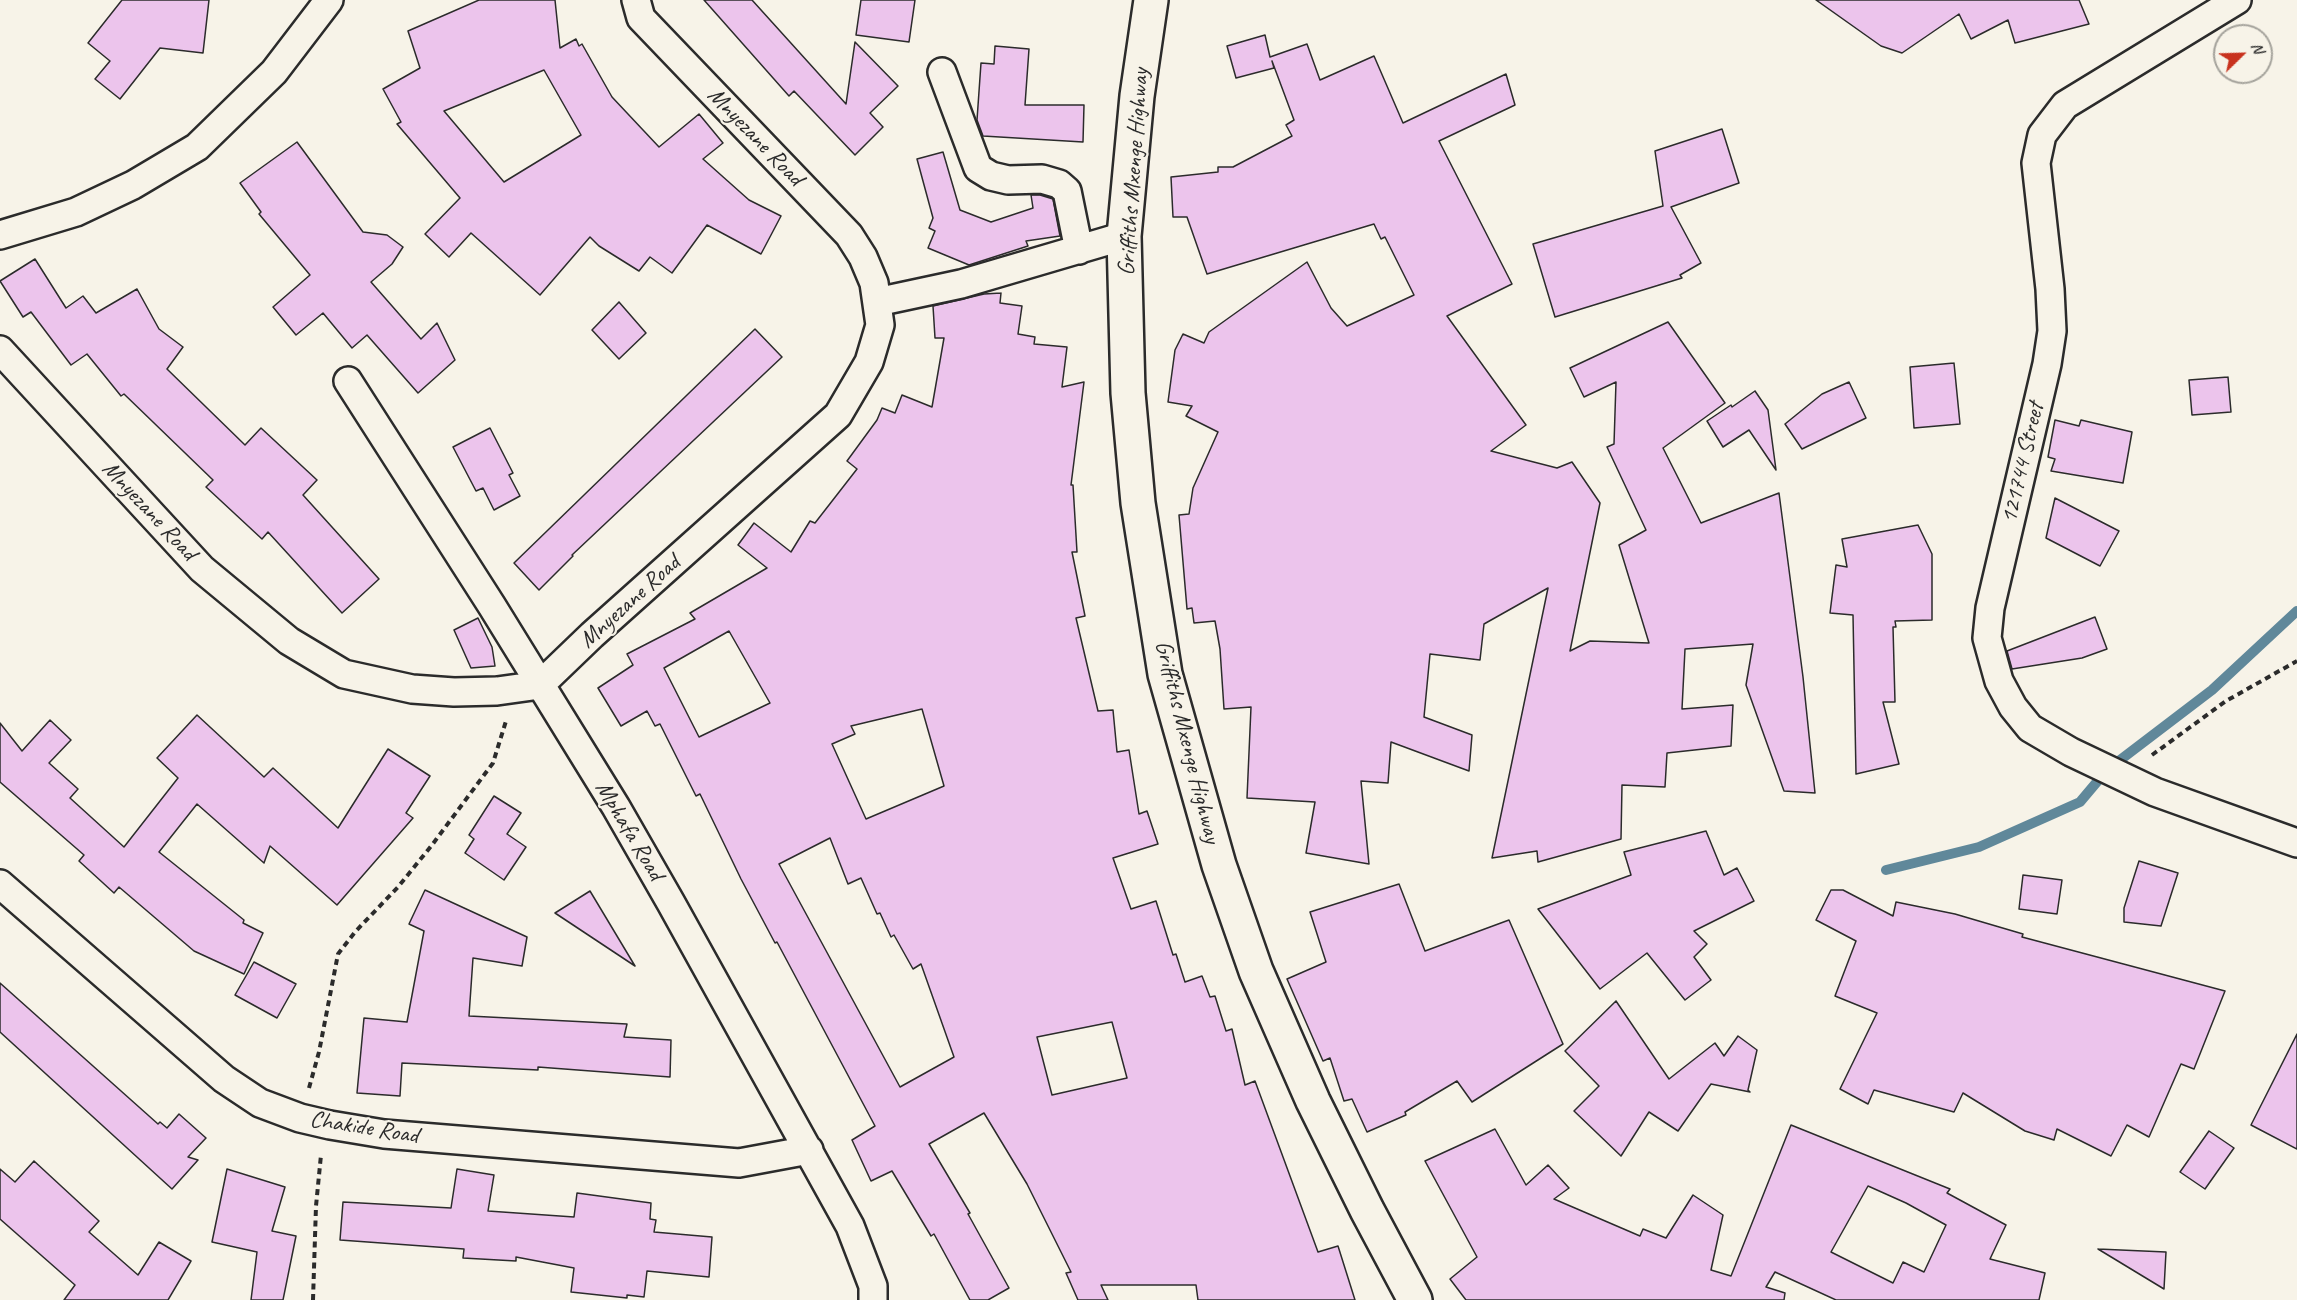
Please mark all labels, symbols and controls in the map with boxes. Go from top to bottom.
north arrow [2213,24,2273,84]
text: N [2247,39,2269,56]
street label: Griffiths Mxenge Highway [1112,67,1156,277]
street label: Mnyezane Road [701,82,809,192]
street label: 121744 Street [1995,400,2051,526]
street label: Mnyezane Road [96,455,202,567]
street label: Mnyezane Road [574,549,686,655]
street label: Griffiths Mxenge Highway [1148,638,1226,846]
street label: Mphafa Road [588,776,670,886]
street label: Chakide Road [308,1105,420,1151]

